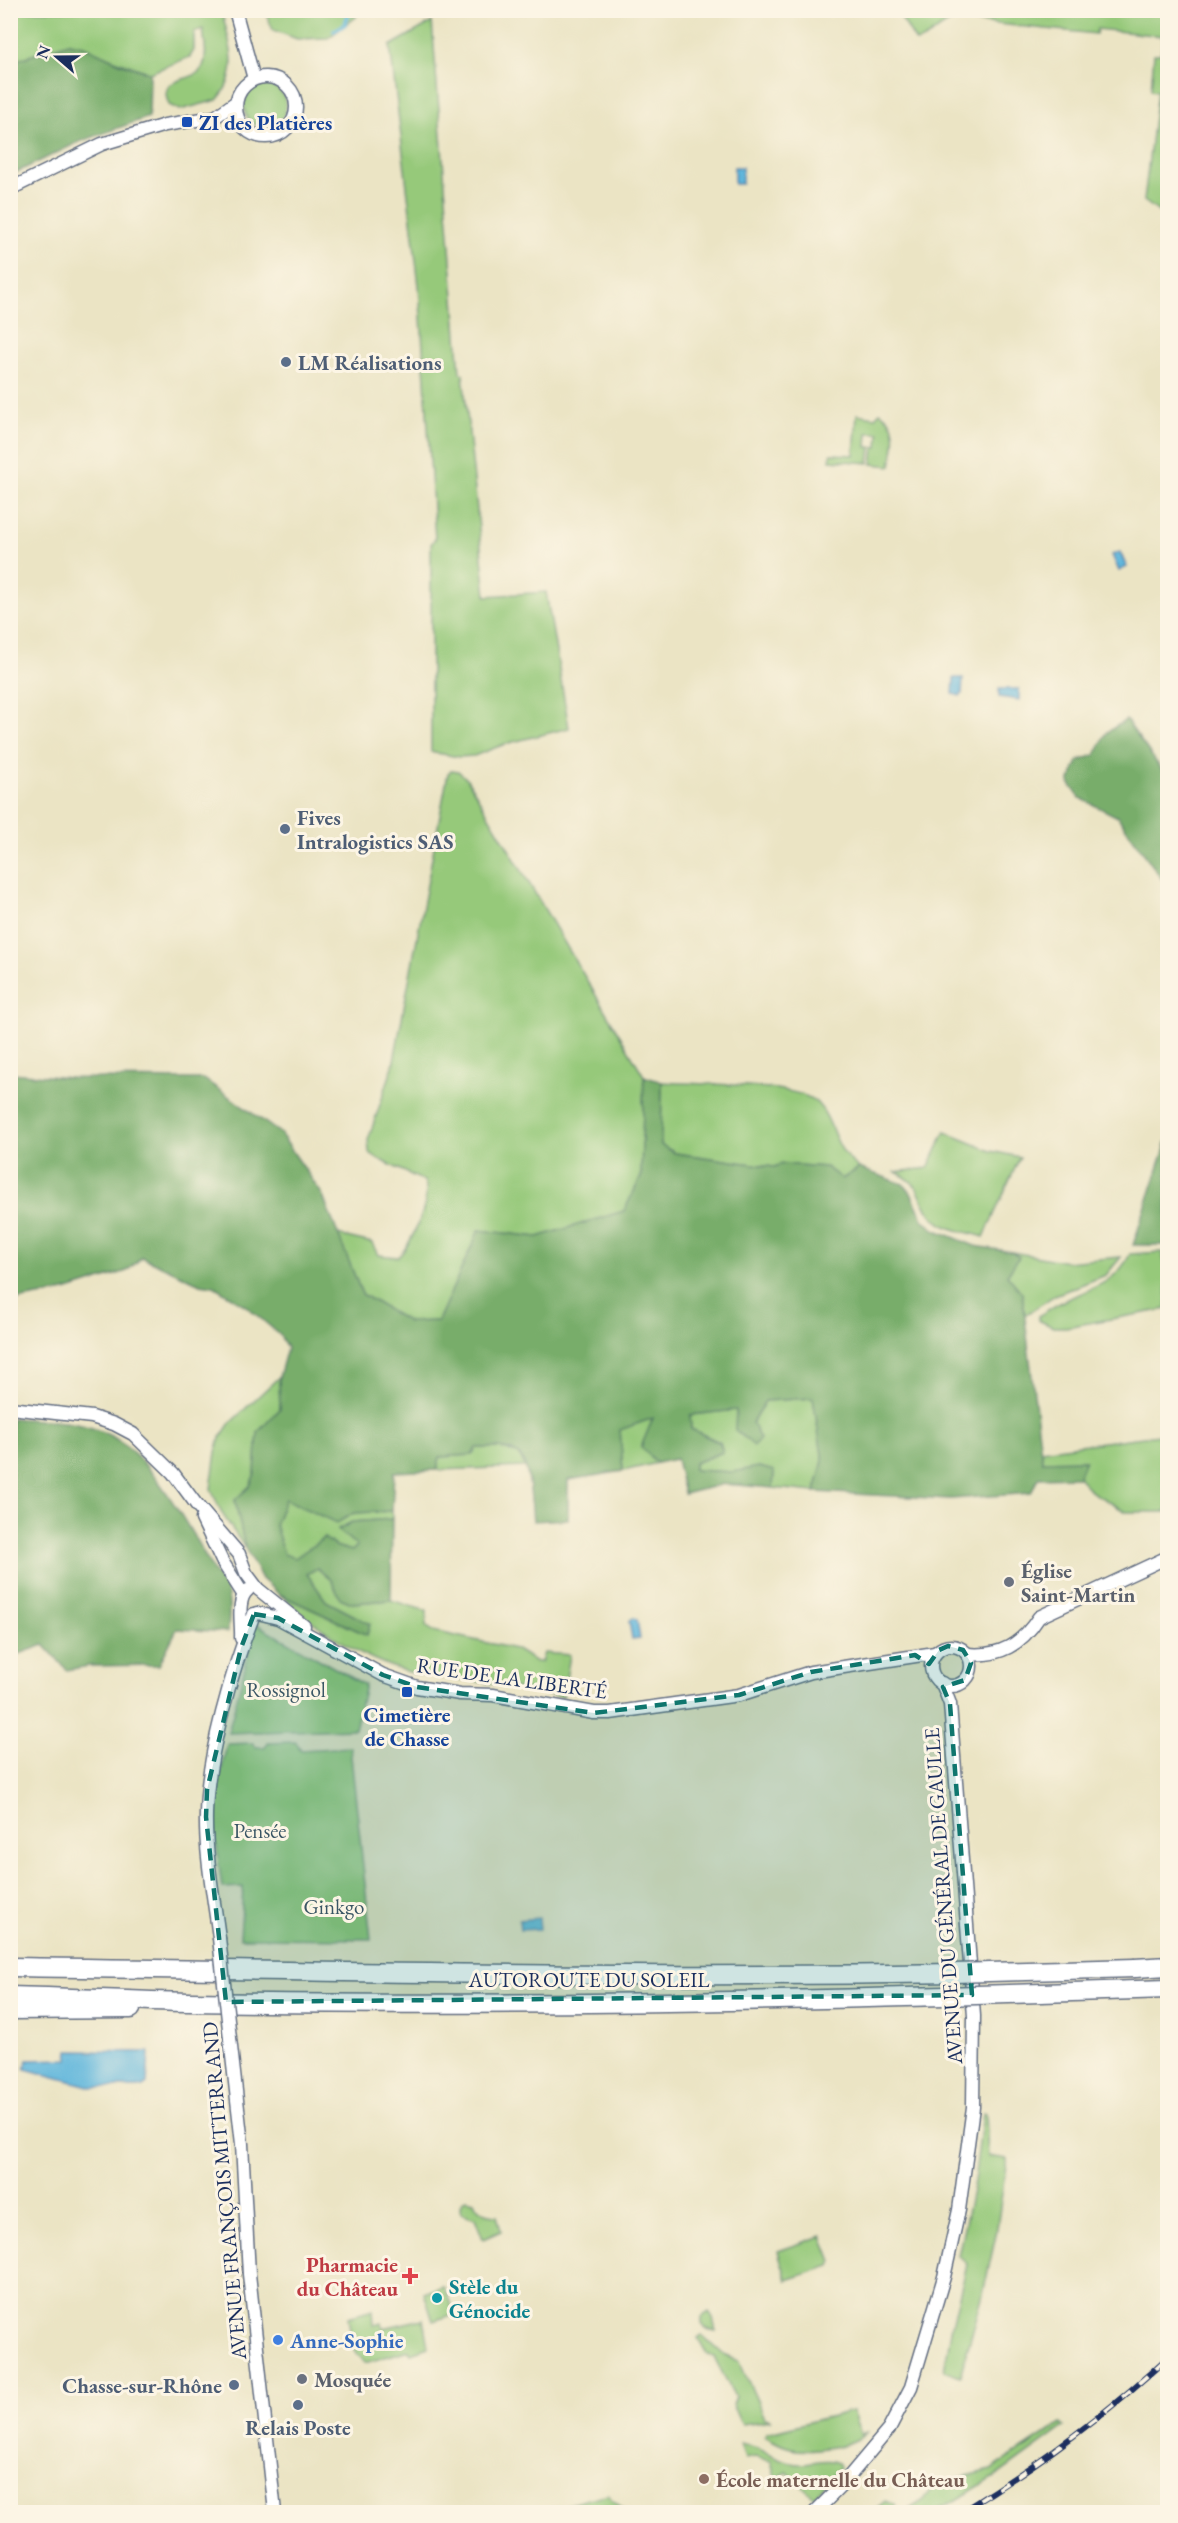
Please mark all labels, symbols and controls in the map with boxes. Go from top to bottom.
north arrow [27,27,87,87]
text: N [31,42,55,62]
place label: ZI des Platières [199,109,332,136]
marker: ZI des Platières [180,115,194,129]
place label: LM Réalisations [298,349,441,376]
marker: LM Réalisations [279,355,293,369]
place label: Fives Intralogistics SAS [297,804,454,855]
marker: Fives Intralogistics SAS [278,822,292,836]
place label: Église Saint-Martin [1021,1557,1136,1608]
marker: Église Saint-Martin [1002,1575,1016,1589]
street label: RUE DE LA LIBERTÉ [415,1651,609,1705]
park label: Rossignol [246,1676,326,1703]
marker: Cimetière de Chasse [400,1685,414,1699]
place label: Cimetière de Chasse [364,1701,451,1752]
street label: AVENUE DU GÉNÉRAL DE GAULLE [918,1727,968,2066]
park label: Pensée [234,1817,286,1844]
park label: Ginkgo [304,1893,364,1920]
street label: AUTOROUTE DU SOLEIL [467,1966,710,1993]
street label: AVENUE FRANÇOIS MITTERRAND [196,2021,252,2362]
place label: Pharmacie du Château [297,2251,398,2302]
marker: Pharmacie du Château [403,2269,417,2283]
place label: Stèle du Génocide [449,2273,530,2324]
marker: Stèle du Génocide [430,2291,444,2305]
place label: Anne-Sophie [289,2327,404,2354]
marker: Anne-Sophie [271,2333,285,2347]
place label: Mosquée [314,2366,392,2393]
place label: Chasse-sur-Rhône [62,2372,222,2399]
marker: Mosquée [295,2372,309,2386]
marker: Chasse-sur-Rhône [227,2378,241,2392]
marker: Relais Poste [291,2398,305,2412]
place label: Relais Poste [245,2414,351,2441]
place label: École maternelle du Château [716,2466,965,2493]
marker: École maternelle du Château [697,2472,711,2486]

